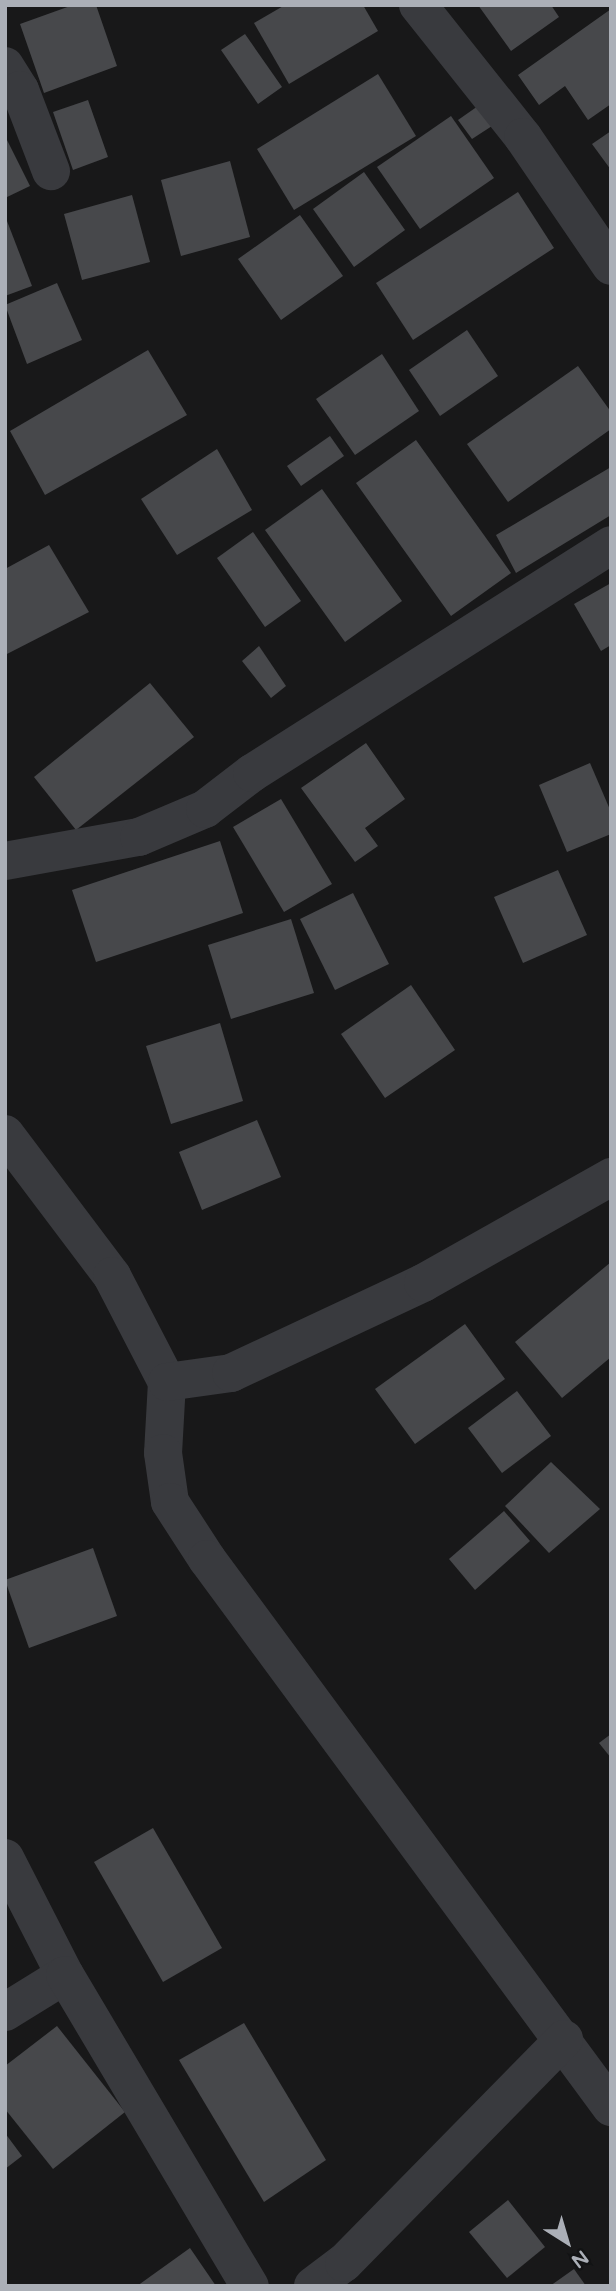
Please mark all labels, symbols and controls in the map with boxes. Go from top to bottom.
north arrow [532,2207,602,2277]
text: N [567,2245,592,2272]

